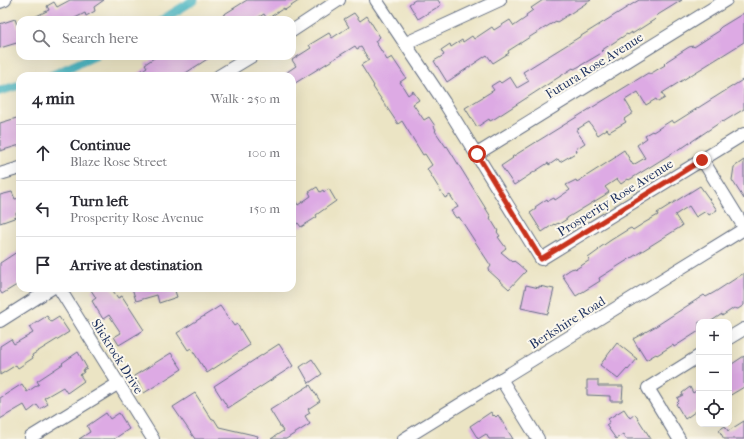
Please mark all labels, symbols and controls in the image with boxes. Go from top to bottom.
search box [16,16,296,60]
icon: search [30,27,52,49]
text: Search here [62,29,138,47]
street label: Futura Rose Avenue [543,29,646,102]
text: 4 min [32,88,75,108]
text: Walk · 250 m [211,91,280,106]
text: Continue [70,136,130,154]
icon: ahead [32,142,54,164]
text: 100 m [247,145,280,160]
route start [468,145,486,163]
route end [693,151,711,169]
text: Blaze Rose Street [70,154,167,169]
street label: Prosperity Rose Avenue [555,155,676,239]
text: Turn left [70,192,128,210]
icon: left [32,198,54,220]
text: 150 m [249,201,280,216]
text: Prosperity Rose Avenue [70,210,204,225]
icon: arrive [32,254,54,276]
text: Arrive at destination [70,256,202,274]
street label: Berkshire Road [527,293,609,352]
street label: Slickrock Drive [89,316,147,397]
map controls [696,319,732,427]
button: + [696,319,732,355]
button: − [696,355,732,391]
button: locate [696,391,732,427]

